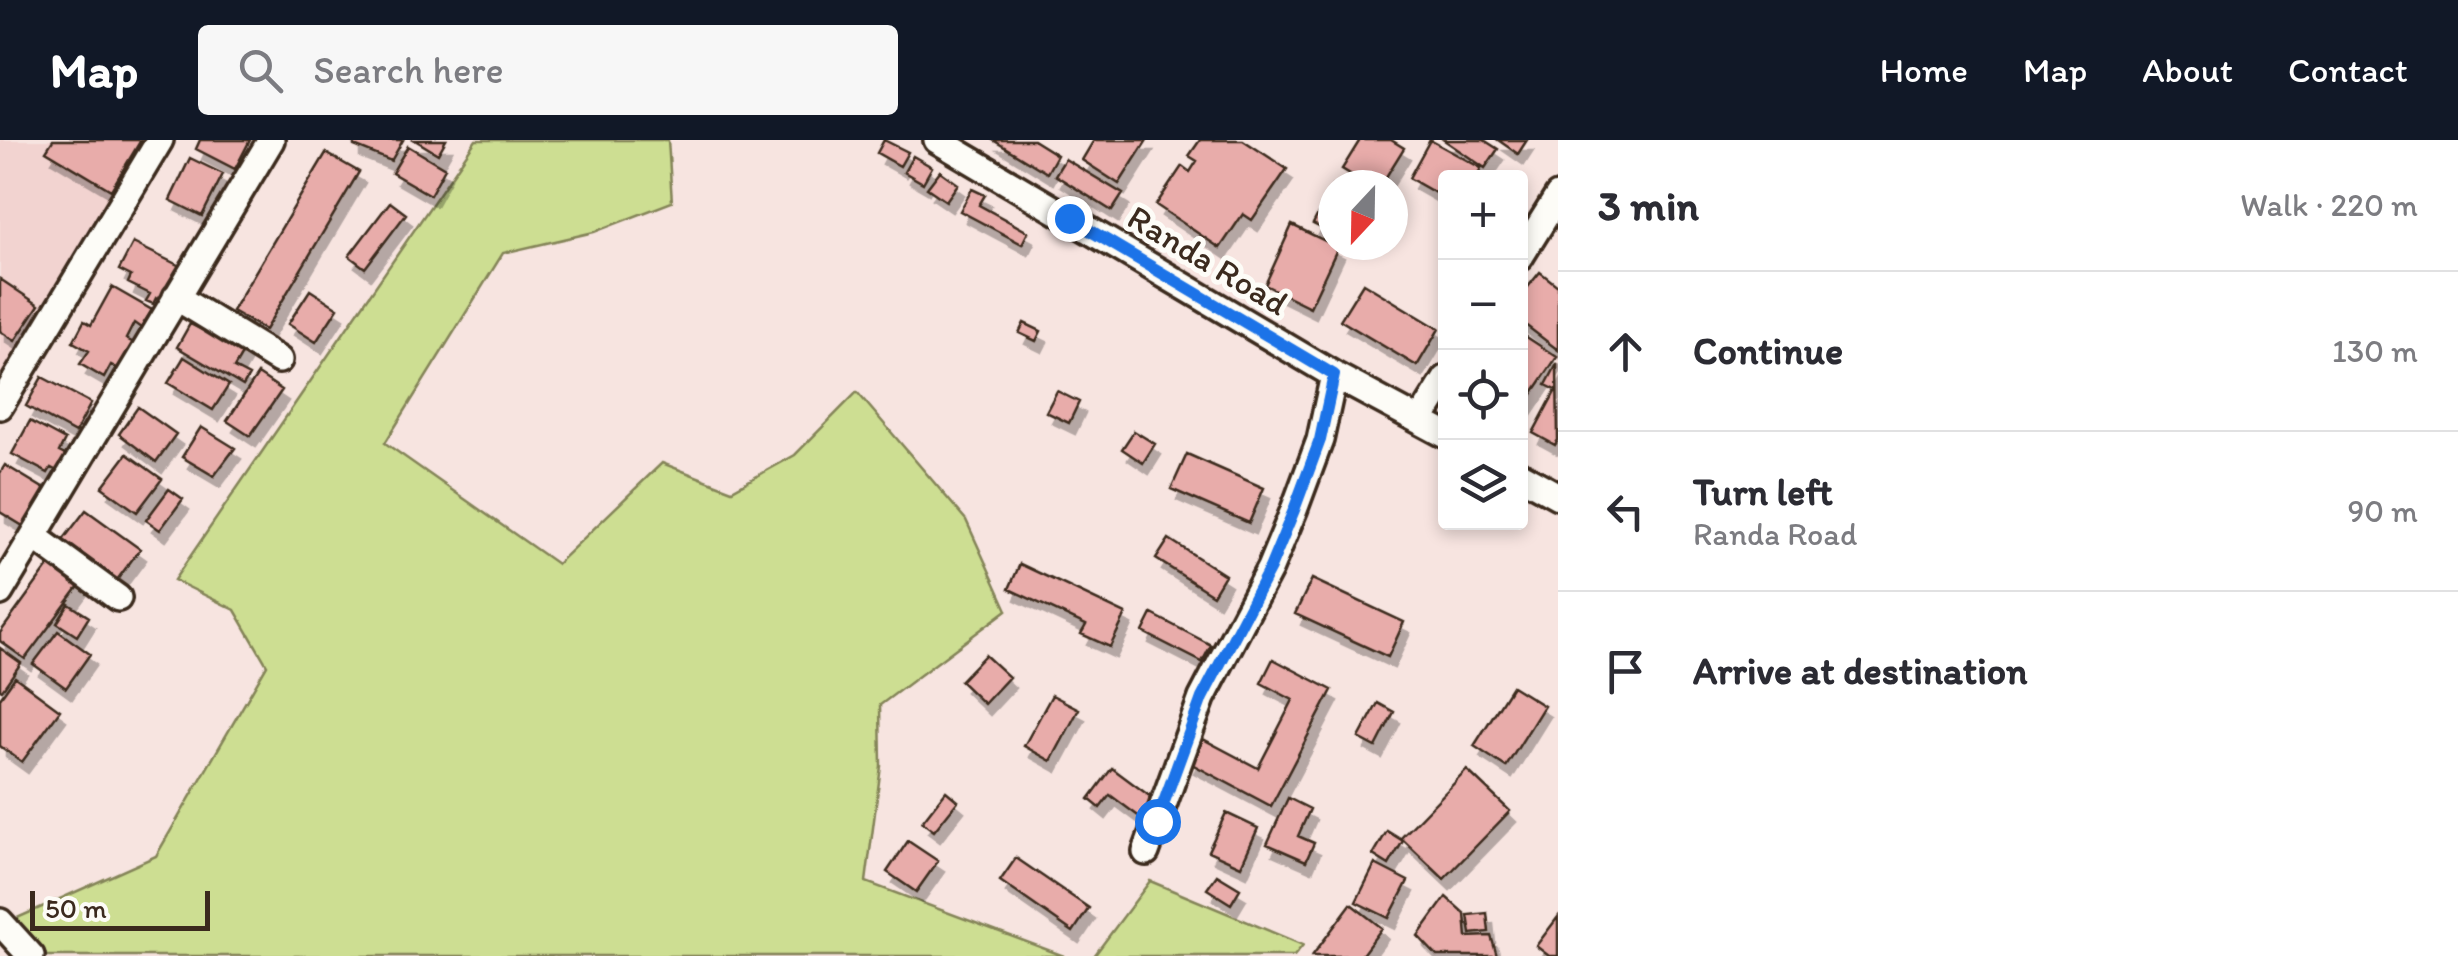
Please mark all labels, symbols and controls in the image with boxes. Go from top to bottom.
search box [198,25,898,115]
text: Map [50,41,138,99]
icon: search [233,43,288,98]
text: Search here [313,47,504,93]
text: Home [1880,49,1968,91]
text: Map [2023,49,2087,91]
text: About [2142,49,2233,91]
text: Contact [2288,49,2408,91]
north arrow [1318,170,1408,260]
map controls [1438,170,1528,530]
button: + [1438,170,1528,260]
text: 3 min [1598,180,1699,231]
text: Walk · 220 m [2240,186,2418,224]
route end [1047,196,1093,242]
street label: Randa Road [1120,196,1296,324]
button: − [1438,260,1528,350]
icon: ahead [1598,324,1653,379]
text: Continue [1693,328,1843,374]
text: 130 m [2332,332,2418,370]
button: locate [1438,350,1528,440]
button: layers [1438,440,1528,530]
text: Turn left [1693,469,1833,515]
icon: left [1598,484,1653,539]
text: 90 m [2347,492,2418,530]
text: Randa Road [1693,515,1857,553]
icon: arrive [1598,644,1653,699]
text: Arrive at destination [1693,648,2028,694]
route start [1135,799,1181,845]
scale bar [30,886,210,930]
text: 50 m [45,891,107,925]

